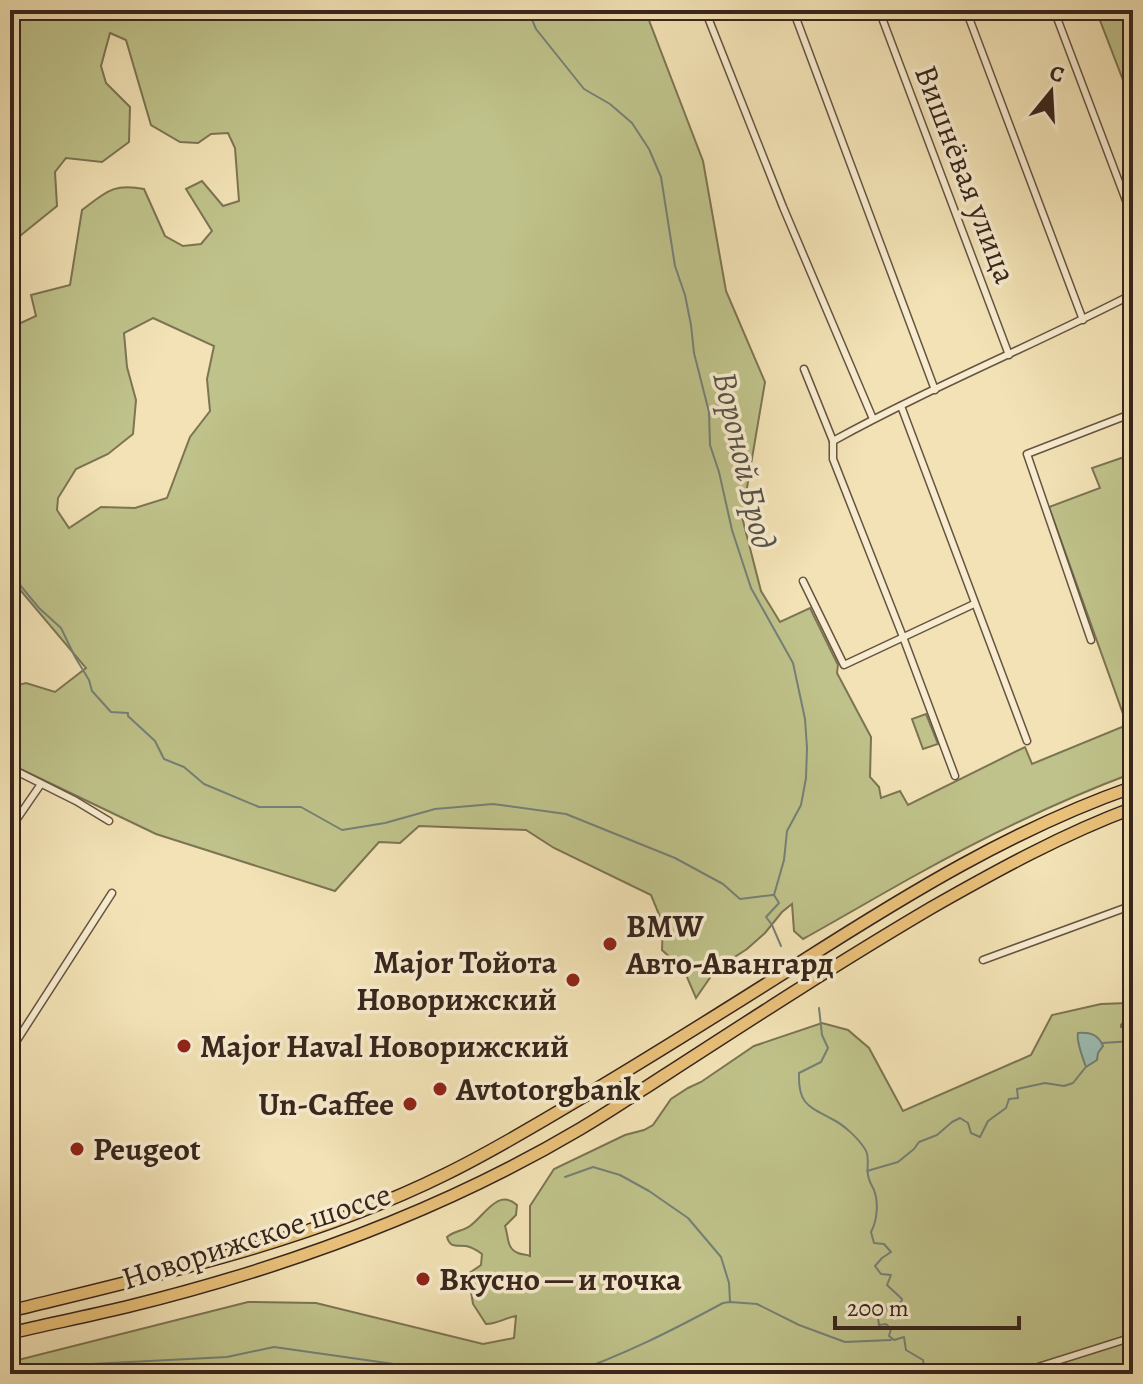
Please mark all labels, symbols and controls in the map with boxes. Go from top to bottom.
north arrow [1011,52,1091,132]
text: С [1046,58,1068,90]
street label: Вишнёвая улица [904,59,1028,290]
water label: Вороной Брод [701,367,788,553]
place label: BMW Авто-Авангард [625,904,834,985]
marker: BMW Авто-Авангард [601,935,619,953]
place label: Major Тойота Новорижский [356,940,558,1021]
marker: Major Тойота Новорижский [564,971,582,989]
place label: Major Haval Новорижский [200,1024,569,1068]
marker: Major Haval Новорижский [175,1037,193,1055]
place label: Avtotorgbank [455,1067,641,1111]
marker: Avtotorgbank [431,1080,449,1098]
place label: Un-Caffee [258,1082,394,1126]
marker: Un-Caffee [401,1095,419,1113]
place label: Peugeot [93,1127,201,1171]
marker: Peugeot [68,1140,86,1158]
street label: Новорижское шоссе [116,1172,396,1300]
place label: Вкусно — и точка [439,1257,682,1301]
marker: Вкусно — и точка [414,1270,432,1288]
scale bar [835,1280,1019,1330]
text: 200 m [847,1292,909,1324]

